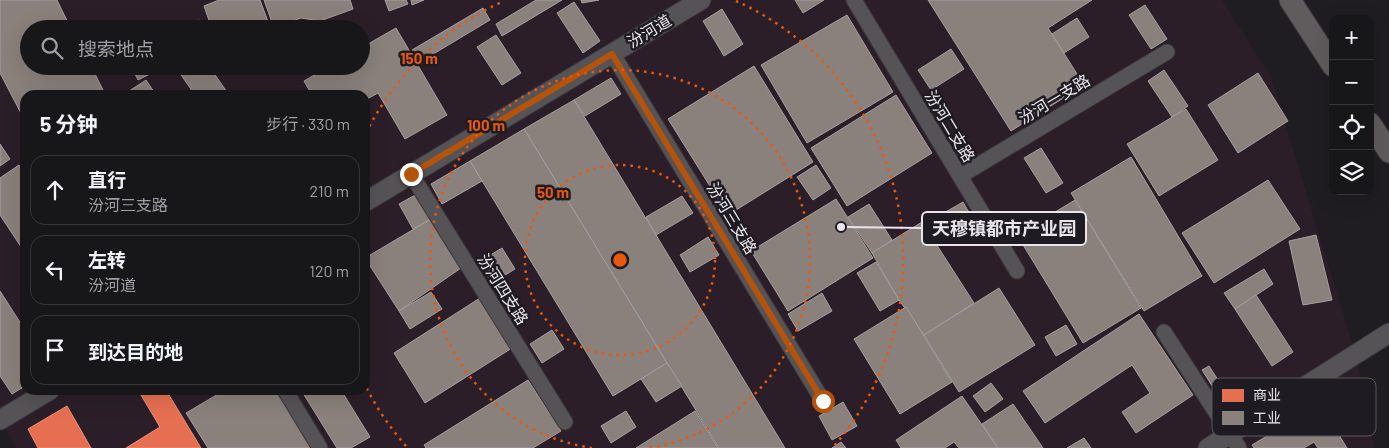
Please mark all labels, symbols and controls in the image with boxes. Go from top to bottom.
street label: 汾河道 [623,10,674,51]
map controls [1329,15,1374,195]
button: + [1329,15,1374,60]
search box [20,20,370,75]
icon: search [38,34,66,62]
text: 搜索地点 [78,37,154,60]
text: 150 m [400,49,438,67]
button: − [1329,60,1374,105]
street label: 汾河一支路 [1015,70,1093,127]
street label: 汾河二支路 [922,87,979,165]
button: locate [1329,105,1374,150]
text: 5 分钟 [40,111,98,136]
text: 步行 · 330 m [266,114,350,133]
text: 100 m [467,116,505,134]
button: layers [1329,150,1374,195]
route end [400,163,423,186]
text: 直行 [88,168,126,191]
icon: ahead [41,176,69,204]
street label: 汾河三支路 [704,179,761,257]
text: 210 m [310,181,349,200]
text: 50 m [537,183,569,201]
text: 汾河三支路 [88,195,168,214]
callout: 天穆镇都市产业园 [922,212,1086,245]
text: 天穆镇都市产业园 [932,217,1076,239]
text: 左转 [88,248,126,271]
street label: 汾河四支路 [474,250,533,328]
centre of rings [611,251,629,269]
icon: left [41,256,69,284]
text: 120 m [309,261,349,280]
text: 汾河道 [88,275,136,294]
icon: arrive [41,336,69,364]
text: 到达目的地 [88,340,183,363]
legend [1212,378,1376,436]
text: 商业 [1253,386,1281,403]
route start [812,390,835,413]
text: 工业 [1253,409,1281,426]

